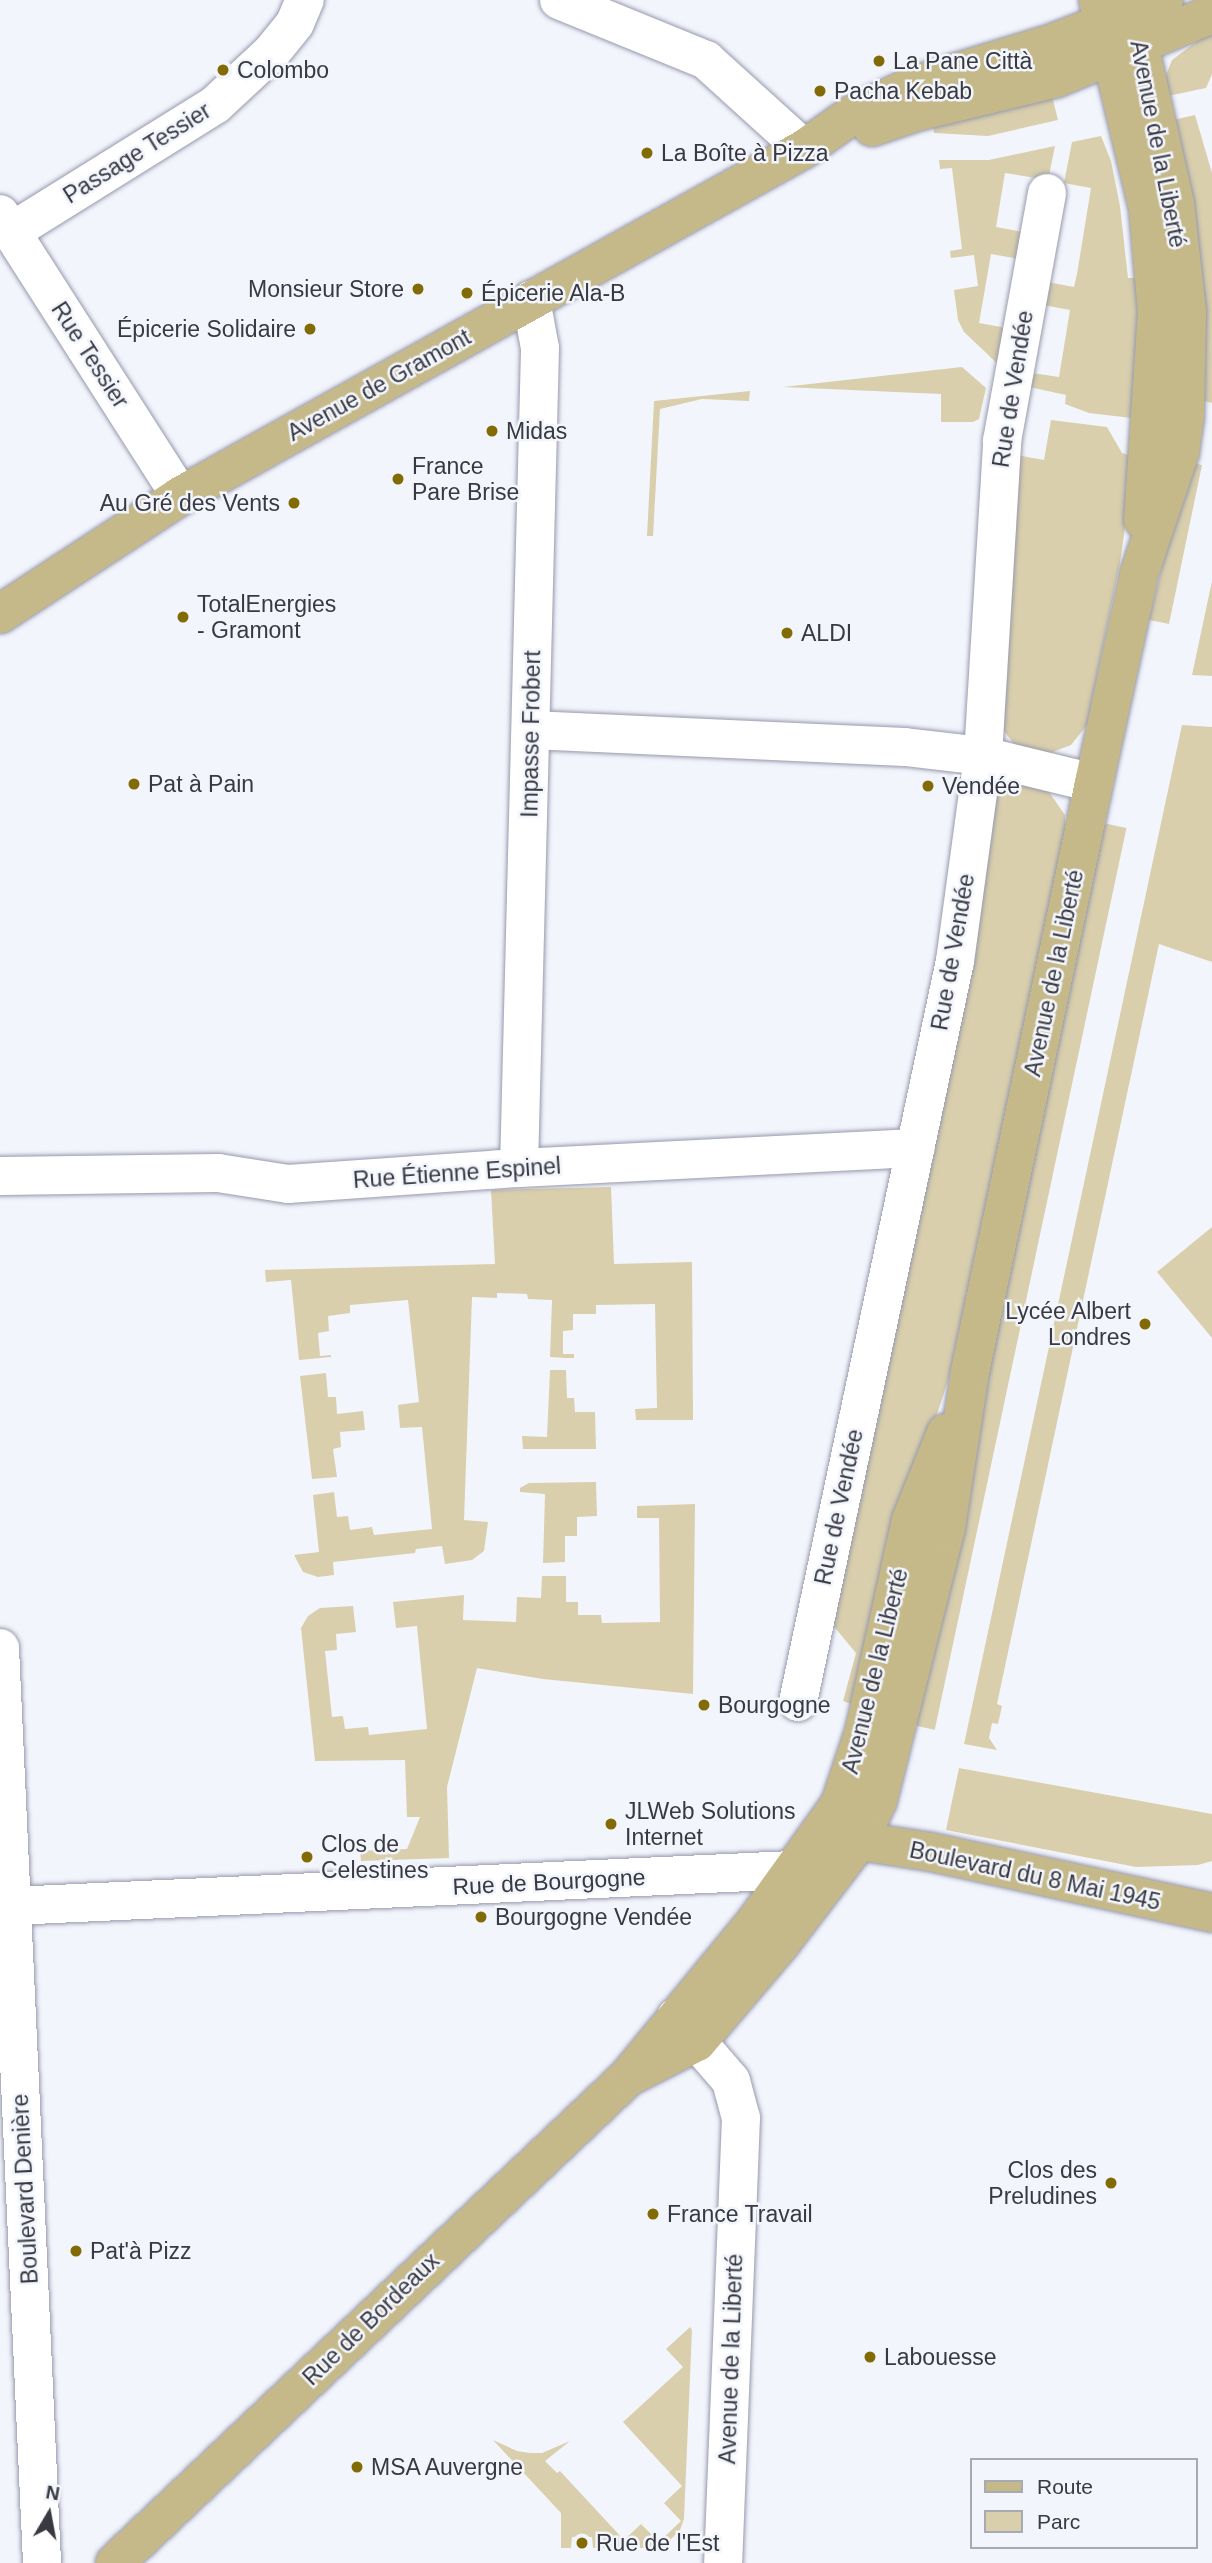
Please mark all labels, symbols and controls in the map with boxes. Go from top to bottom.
street label: Avenue de la Liberté [1124,38,1192,250]
place label: La Pane Città [893,47,1032,75]
marker: La Pane Città [871,53,887,69]
place label: Colombo [237,56,329,84]
marker: Colombo [215,62,231,78]
place label: Pacha Kebab [834,77,972,105]
marker: Pacha Kebab [812,83,828,99]
street label: Passage Tessier [58,97,216,209]
place label: La Boîte à Pizza [661,139,828,167]
marker: La Boîte à Pizza [639,145,655,161]
place label: Monsieur Store [248,275,404,303]
place label: Épicerie Ala-B [481,279,627,307]
marker: Monsieur Store [410,281,426,297]
marker: Épicerie Ala-B [459,285,475,301]
street label: Rue Tessier [45,297,135,413]
street label: Rue de Vendée [987,309,1039,469]
place label: Épicerie Solidaire [117,315,296,343]
marker: Épicerie Solidaire [302,321,318,337]
street label: Avenue de Gramont [282,323,476,447]
place label: Midas [506,417,567,445]
marker: Midas [484,423,500,439]
place label: France Pare Brise [412,452,519,506]
marker: France Pare Brise [390,471,406,487]
place label: Au Gré des Vents [100,489,280,517]
marker: Au Gré des Vents [286,495,302,511]
place label: TotalEnergies - Gramont [197,590,336,644]
marker: TotalEnergies - Gramont [175,609,191,625]
place label: ALDI [801,619,852,647]
marker: ALDI [779,625,795,641]
street label: Impasse Frobert [516,650,546,818]
place label: Pat à Pain [148,770,254,798]
place label: Vendée [942,772,1020,800]
marker: Pat à Pain [126,776,142,792]
marker: Vendée [920,778,936,794]
street label: Avenue de la Liberté [1019,867,1089,1079]
street label: Rue de Vendée [926,872,980,1032]
street label: Rue Étienne Espinel [352,1152,562,1194]
place label: Lycée Albert Londres [1004,1297,1131,1351]
marker: Lycée Albert Londres [1137,1316,1153,1332]
street label: Rue de Vendée [809,1427,869,1587]
street label: Avenue de la Liberté [836,1566,914,1776]
place label: Bourgogne [718,1691,831,1719]
marker: Bourgogne [696,1697,712,1713]
place label: JLWeb Solutions Internet [625,1797,795,1851]
marker: JLWeb Solutions Internet [603,1816,619,1832]
place label: Clos de Celestines [321,1830,428,1884]
street label: Boulevard du 8 Mai 1945 [907,1836,1163,1916]
marker: Clos de Celestines [299,1849,315,1865]
street label: Rue de Bourgogne [452,1863,646,1901]
place label: Bourgogne Vendée [495,1903,692,1931]
marker: Bourgogne Vendée [473,1909,489,1925]
street label: Boulevard Denière [6,2093,44,2285]
place label: Clos des Preludines [988,2156,1097,2210]
marker: Clos des Preludines [1103,2175,1119,2191]
place label: France Travail [667,2200,813,2228]
marker: France Travail [645,2206,661,2222]
place label: Pat'à Pizz [90,2237,192,2265]
marker: Pat'à Pizz [68,2243,84,2259]
street label: Rue de Bordeaux [297,2247,445,2391]
street label: Avenue de la Liberté [714,2253,748,2465]
place label: Labouesse [884,2343,997,2371]
marker: Labouesse [862,2349,878,2365]
place label: MSA Auvergne [371,2453,526,2481]
legend [970,2458,1198,2549]
marker: MSA Auvergne [349,2459,365,2475]
text: Route [1037,2475,1093,2498]
north arrow [14,2479,84,2549]
text: N [44,2481,61,2504]
text: Parc [1037,2510,1080,2533]
place label: Rue de l'Est [596,2529,719,2557]
marker: Rue de l'Est [574,2535,590,2551]

